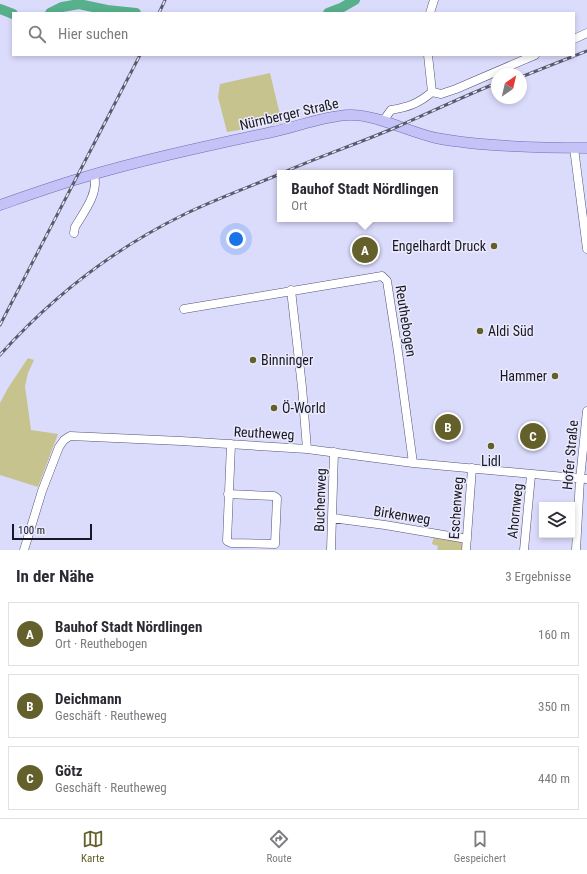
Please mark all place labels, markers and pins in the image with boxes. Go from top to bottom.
pin: A [352,235,378,265]
place label: Engelhardt Druck [392,238,487,254]
marker: Engelhardt Druck [489,241,499,251]
place label: Aldi Süd [488,323,534,339]
marker: Aldi Süd [475,326,485,336]
place label: Binninger [261,352,313,368]
marker: Binninger [248,355,258,365]
place label: Hammer [500,368,547,384]
marker: Hammer [550,371,560,381]
place label: Ö-World [282,400,326,416]
marker: Ö-World [269,403,279,413]
pin: B [435,412,461,442]
pin: C [520,421,546,451]
marker: Lidl [486,441,496,451]
place label: Lidl [481,453,501,469]

